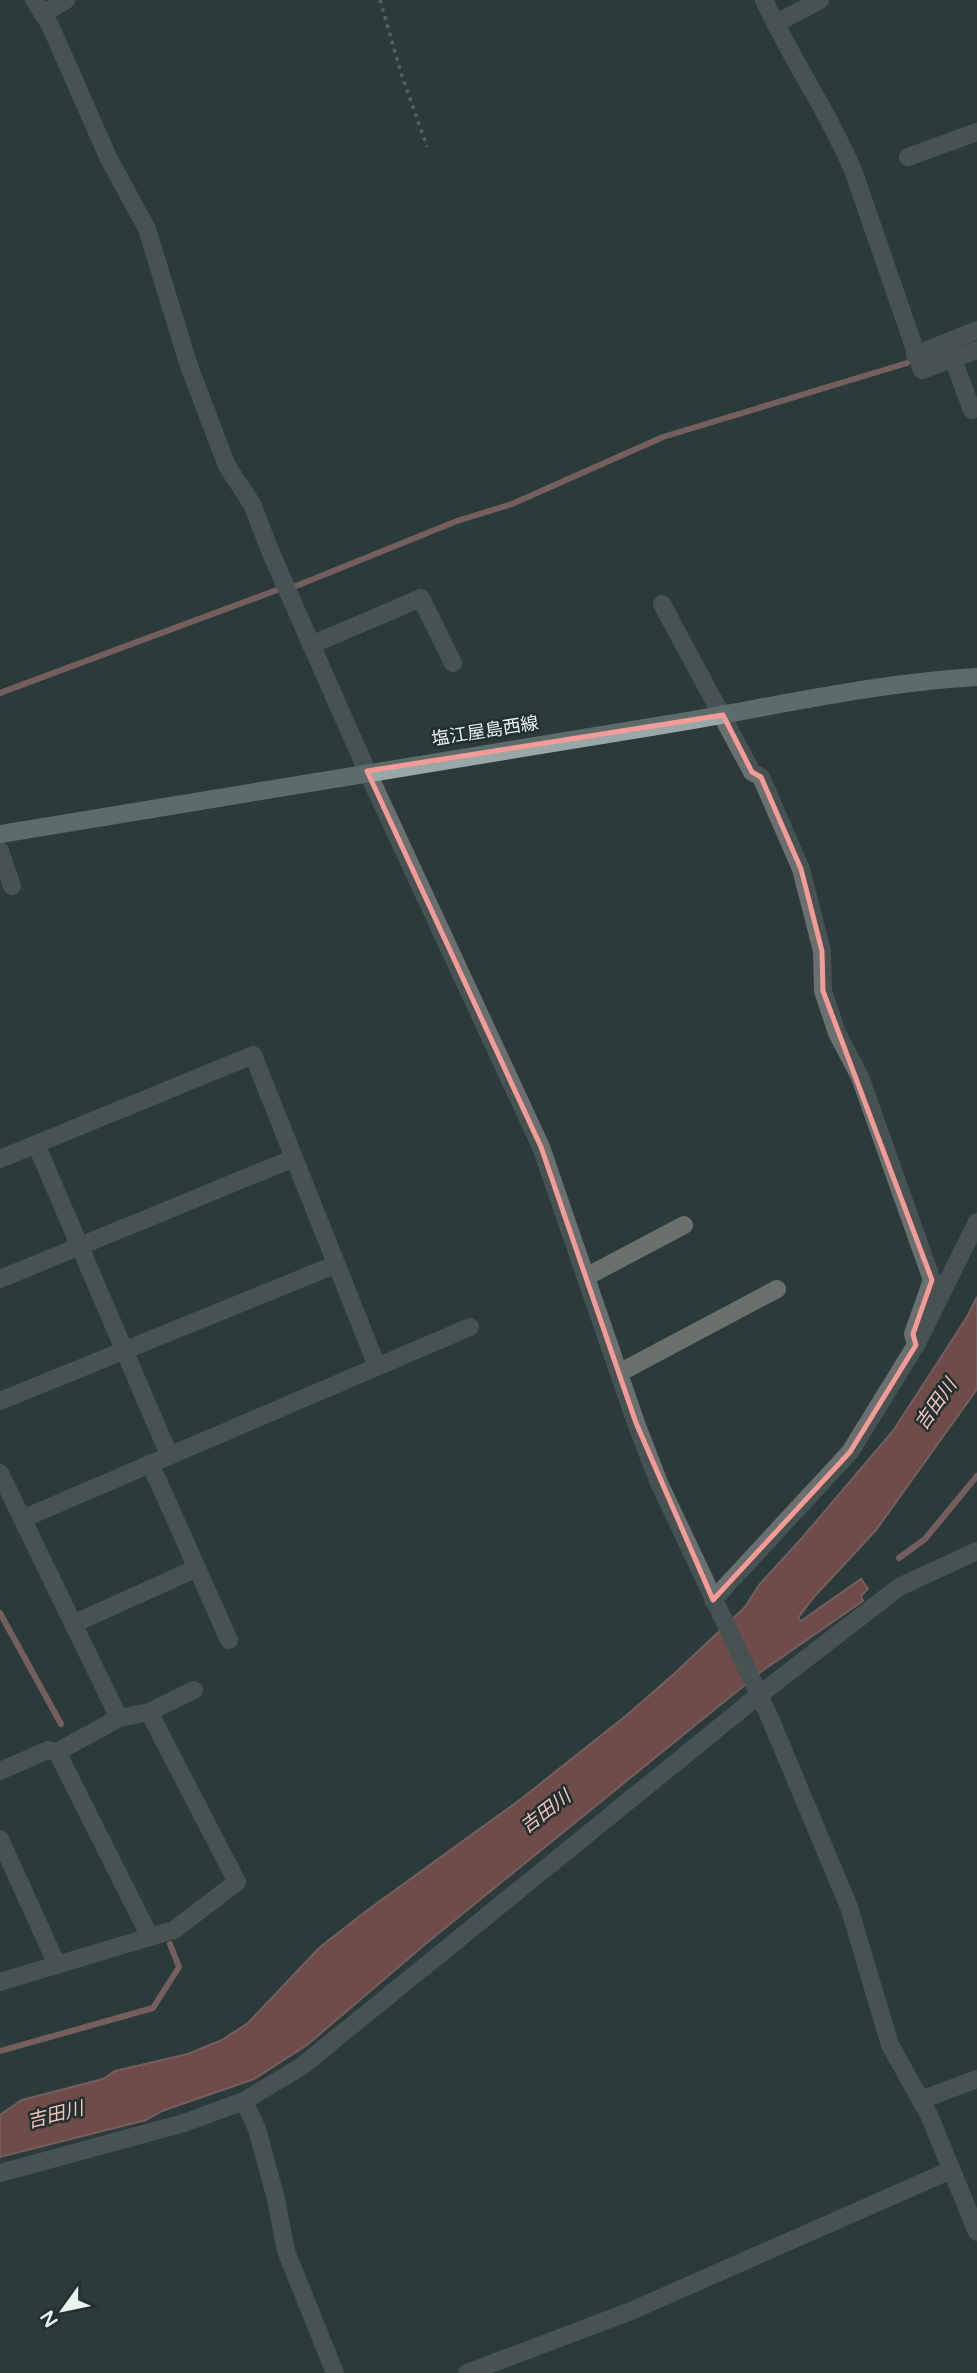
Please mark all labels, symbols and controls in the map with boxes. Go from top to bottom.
street label: 塩江屋島西線 [430,712,540,750]
water label: 吉田川 [910,1373,962,1434]
water label: 吉田川 [516,1785,577,1838]
water label: 吉田川 [25,2097,87,2133]
north arrow [28,2275,98,2345]
text: N [36,2306,63,2331]

